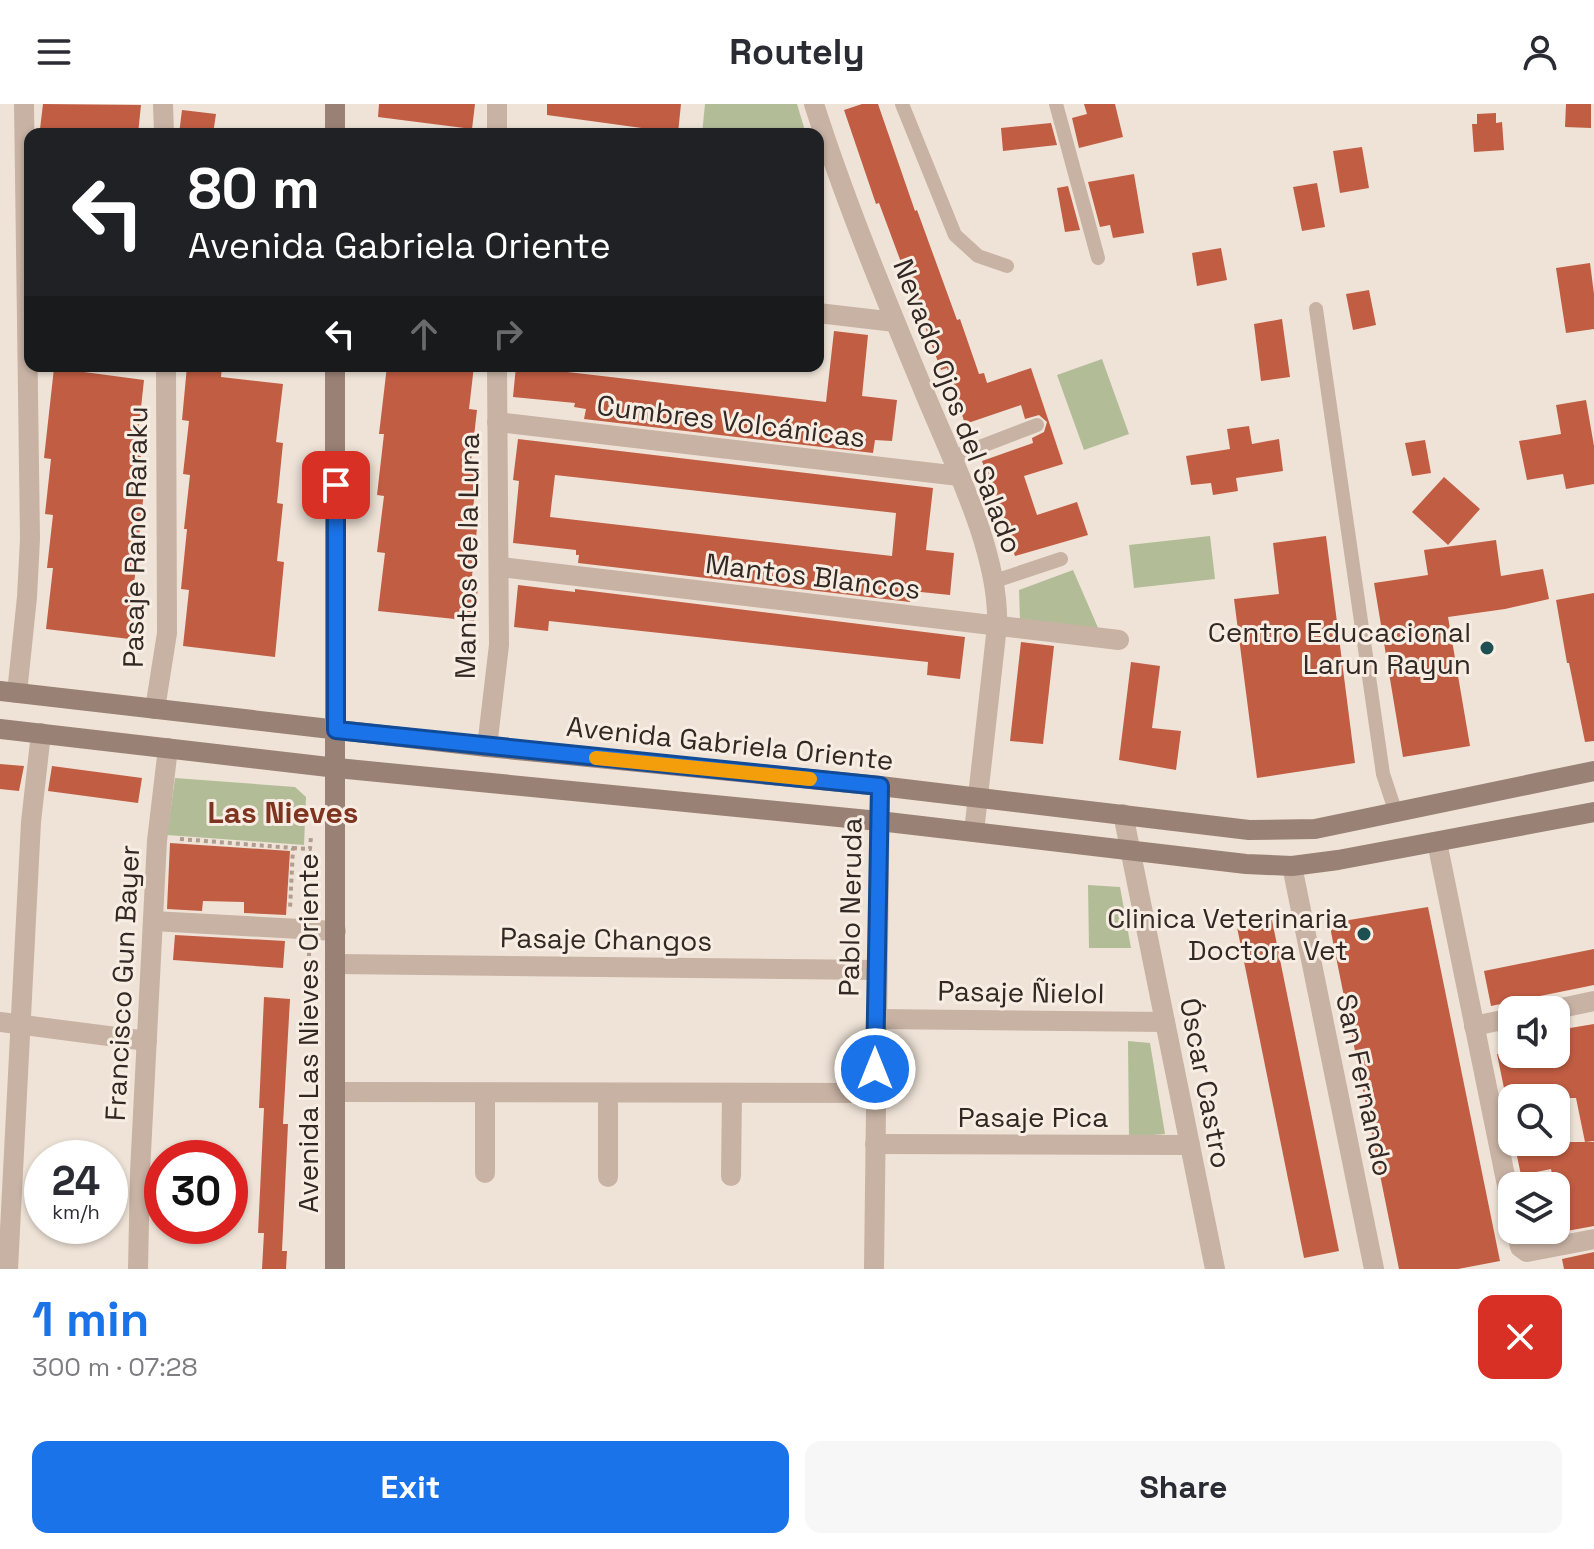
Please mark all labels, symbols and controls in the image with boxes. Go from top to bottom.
text: Routely [729,29,865,75]
icon: menu [32,30,76,74]
icon: person [1518,30,1562,74]
text: 80 m [188,153,320,224]
icon: left [56,160,160,264]
text: Avenida Gabriela Oriente [188,223,611,269]
street label: Nevado Ojos del Salado [885,254,1031,558]
icon: left [318,312,362,356]
icon: ahead [402,312,446,356]
icon: right [486,312,530,356]
street label: Cumbres Volcánicas [595,387,867,455]
street label: Pasaje Rano Raraku [115,406,155,668]
street label: Mantos de la Luna [447,433,487,679]
pin [302,451,370,519]
icon: arrive [314,463,358,507]
street label: Mantos Blancos [704,545,922,607]
place label: Centro Educacional Larun Rayun [1208,614,1471,682]
marker: Centro Educacional Larun Rayun [1478,639,1496,657]
street label: Avenida Gabriela Oriente [565,708,895,778]
district label: Las Nieves [208,793,358,832]
street label: Pablo Neruda [830,817,870,997]
street label: Francisco Gun Bayer [97,844,147,1122]
street label: Avenida Las Nieves Oriente [290,853,326,1213]
place label: Clinica Veterinaria Doctora Vet [1107,900,1348,968]
street label: Pasaje Changos [500,919,712,959]
marker: Clinica Veterinaria Doctora Vet [1355,925,1373,943]
street label: Pasaje Ñielol [937,973,1105,1011]
street label: San Fernando [1328,991,1402,1179]
street label: Óscar Castro [1172,995,1240,1171]
map controls [1498,996,1570,1244]
button: sound [1498,996,1570,1068]
position arrow [833,1027,917,1111]
button: search [1498,1084,1570,1156]
street label: Pasaje Pica [958,1099,1108,1135]
speed limit sign: 30 [144,1140,248,1244]
text: 24 [52,1156,100,1207]
button: layers [1498,1172,1570,1244]
text: km/h [52,1199,100,1225]
text: 1 min [32,1289,149,1350]
button: close [1478,1295,1562,1379]
text: 300 m · 07:28 [32,1350,198,1384]
button: Exit [32,1441,789,1533]
button: Share [805,1441,1562,1533]

